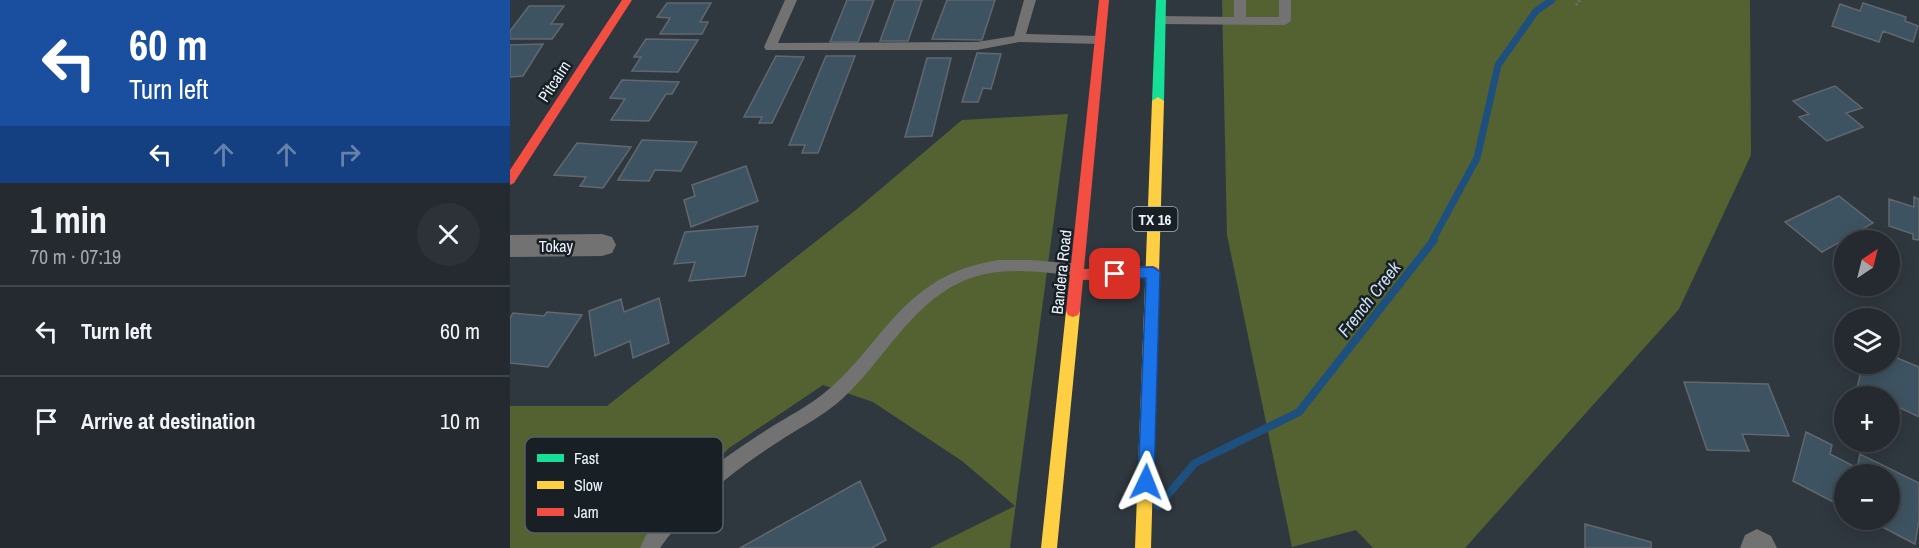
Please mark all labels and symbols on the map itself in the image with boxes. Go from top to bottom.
street label: Pitcairn [532,56,576,106]
road number: TX 16 [1132,207,1178,231]
street label: Bandera Road [1046,229,1076,315]
north arrow [1834,230,1900,296]
street label: Tokay [539,235,574,257]
pin [1089,248,1140,299]
water label: French Creek [1332,256,1407,342]
legend [525,437,723,533]
text: Fast [574,447,599,469]
position arrow [1114,450,1178,514]
text: Slow [574,474,603,496]
text: Jam [574,501,599,523]

